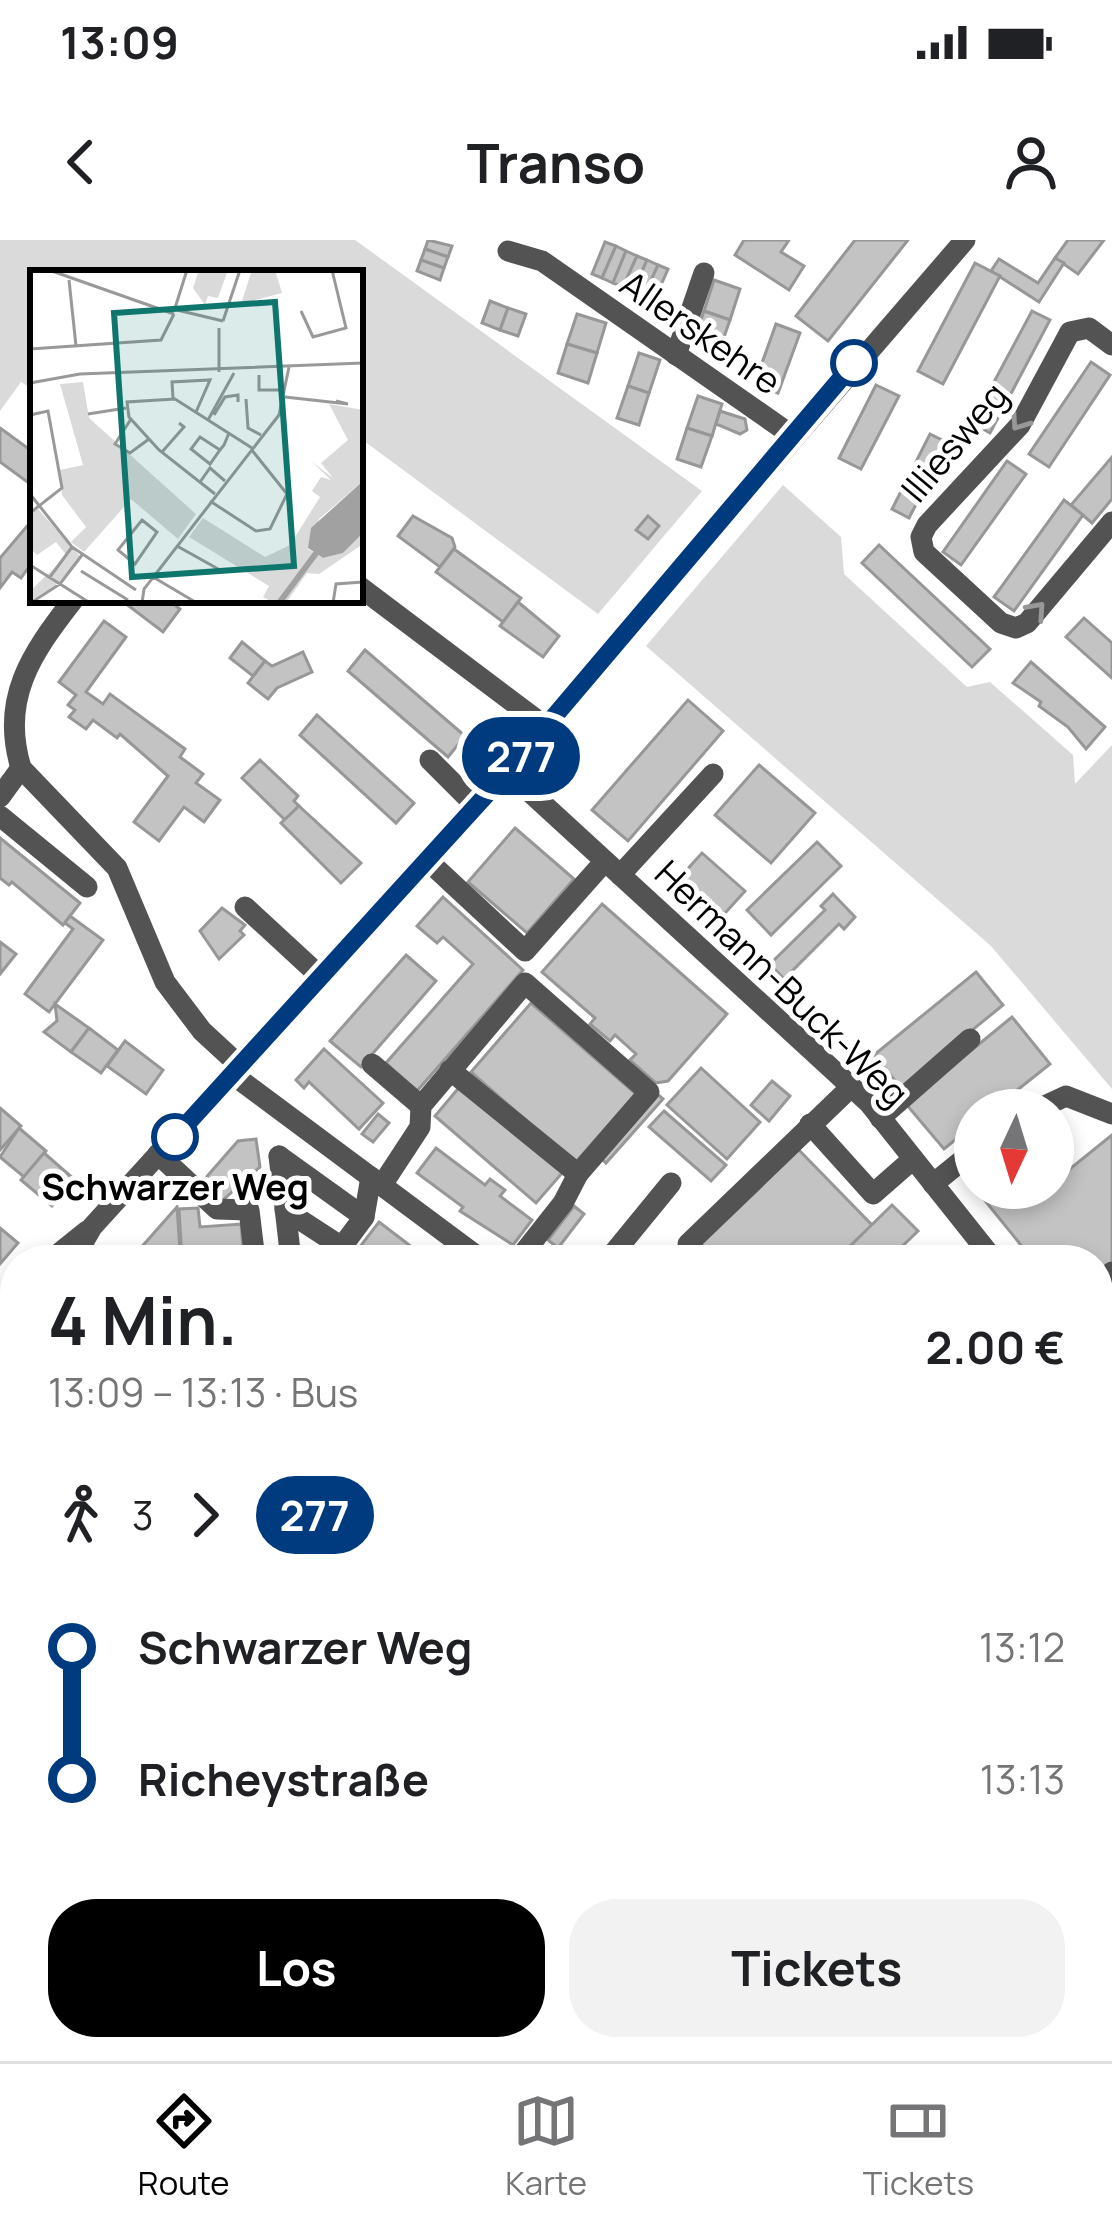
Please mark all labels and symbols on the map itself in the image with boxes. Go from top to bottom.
street label: Allerskehre [611,259,791,405]
inset map [30,270,363,603]
unlabelled marker [832,341,876,385]
street label: Illiesweg [890,372,1018,512]
one-way arrow [1011,409,1033,431]
one-way arrow [1023,603,1044,624]
line badge: 277 [452,717,590,795]
street label: Hermann-Buck-Weg [645,849,919,1117]
north arrow [954,1089,1074,1209]
marker: Schwarzer Weg [153,1115,197,1159]
place label: Schwarzer Weg [41,1162,309,1211]

